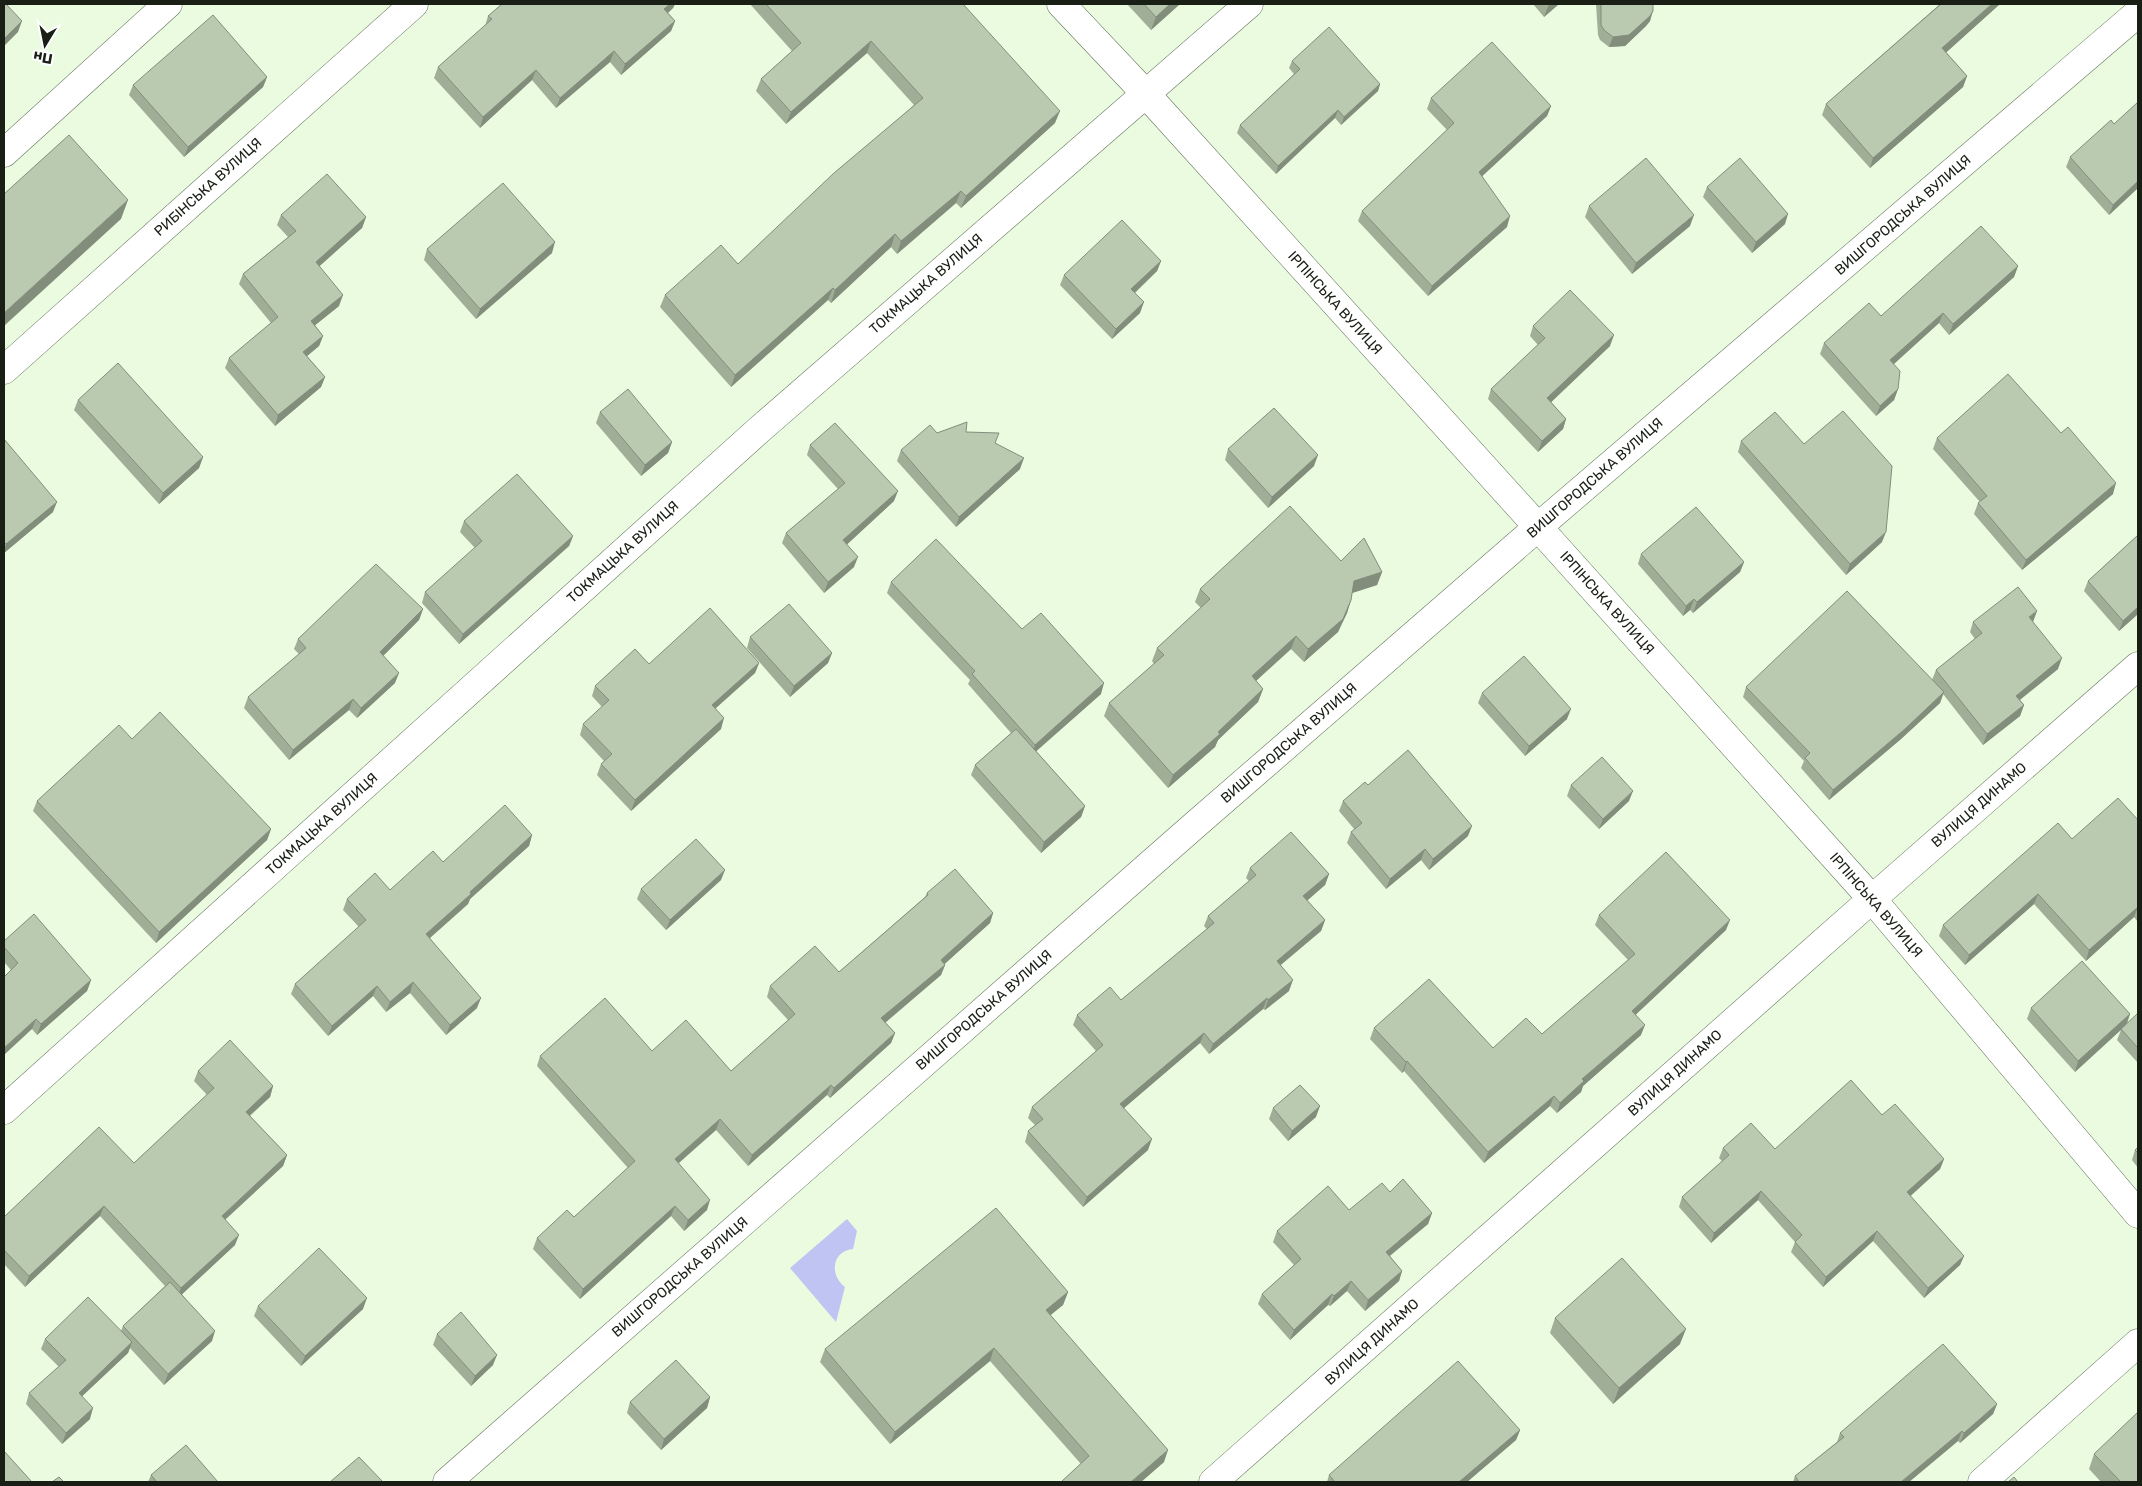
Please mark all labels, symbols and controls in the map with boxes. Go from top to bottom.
north arrow [20,20,70,70]
text: Пн [32,47,54,67]
street label: РИБІНСЬКА ВУЛИЦЯ [151,134,265,240]
street label: ВИШГОРОДСЬКА ВУЛИЦЯ [1832,151,1974,279]
street label: ТОКМАЦЬКА ВУЛИЦЯ [866,230,986,338]
street label: ІРПІНСЬКА ВУЛИЦЯ [1284,248,1386,358]
street label: ВИШГОРОДСЬКА ВУЛИЦЯ [1524,414,1666,542]
street label: ТОКМАЦЬКА ВУЛИЦЯ [564,497,682,607]
street label: ІРПІНСЬКА ВУЛИЦЯ [1556,548,1658,658]
street label: ВИШГОРОДСЬКА ВУЛИЦЯ [1218,679,1360,807]
street label: ВУЛИЦЯ ДИНАМО [1928,759,2030,851]
street label: ТОКМАЦЬКА ВУЛИЦЯ [263,769,381,879]
street label: ІРПІНСЬКА ВУЛИЦЯ [1826,849,1926,961]
street label: ВИШГОРОДСЬКА ВУЛИЦЯ [913,946,1055,1074]
street label: ВУЛИЦЯ ДИНАМО [1624,1026,1726,1120]
street label: ВИШГОРОДСЬКА ВУЛИЦЯ [609,1213,751,1341]
street label: ВУЛИЦЯ ДИНАМО [1321,1295,1423,1389]

